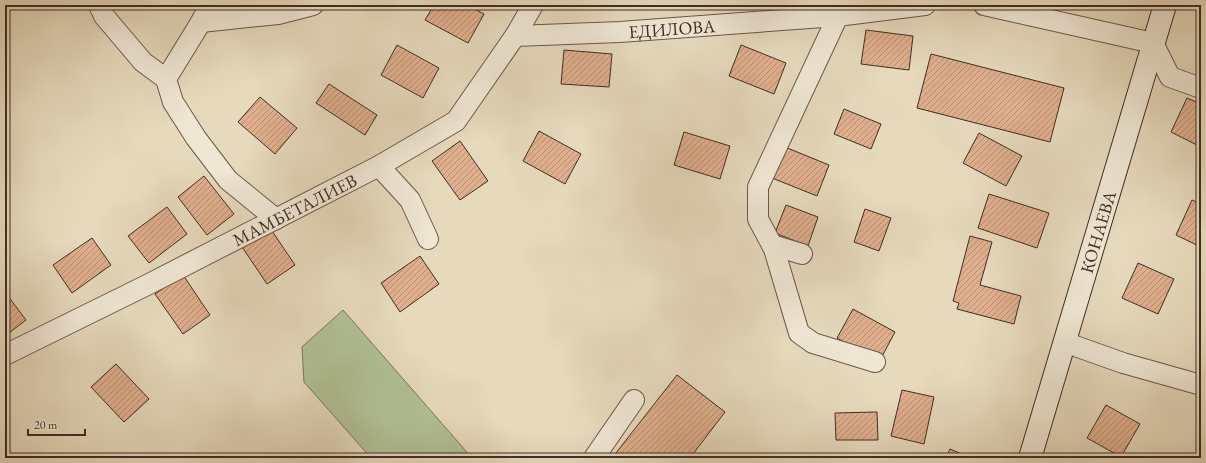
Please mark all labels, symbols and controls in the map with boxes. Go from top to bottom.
street label: ЕДИЛОВА [628,13,717,43]
street label: МАМБЕТАЛИЕВ [228,168,360,251]
street label: КОНАЕВА [1074,187,1121,276]
scale bar [28,411,85,437]
text: 20 m [34,417,58,433]

